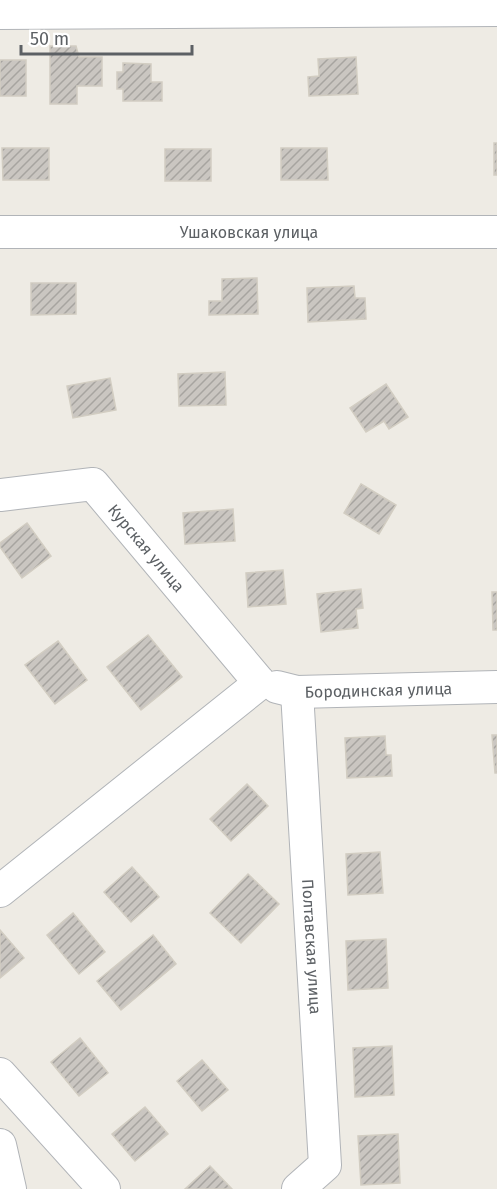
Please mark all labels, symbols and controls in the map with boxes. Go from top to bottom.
scale bar [21,18,192,56]
text: 50 m [30,28,69,50]
street label: Ушаковская улица [180,223,318,242]
street label: Курская улица [104,500,189,596]
street label: Бородинская улица [304,679,452,701]
street label: Полтавская улица [299,878,326,1015]

